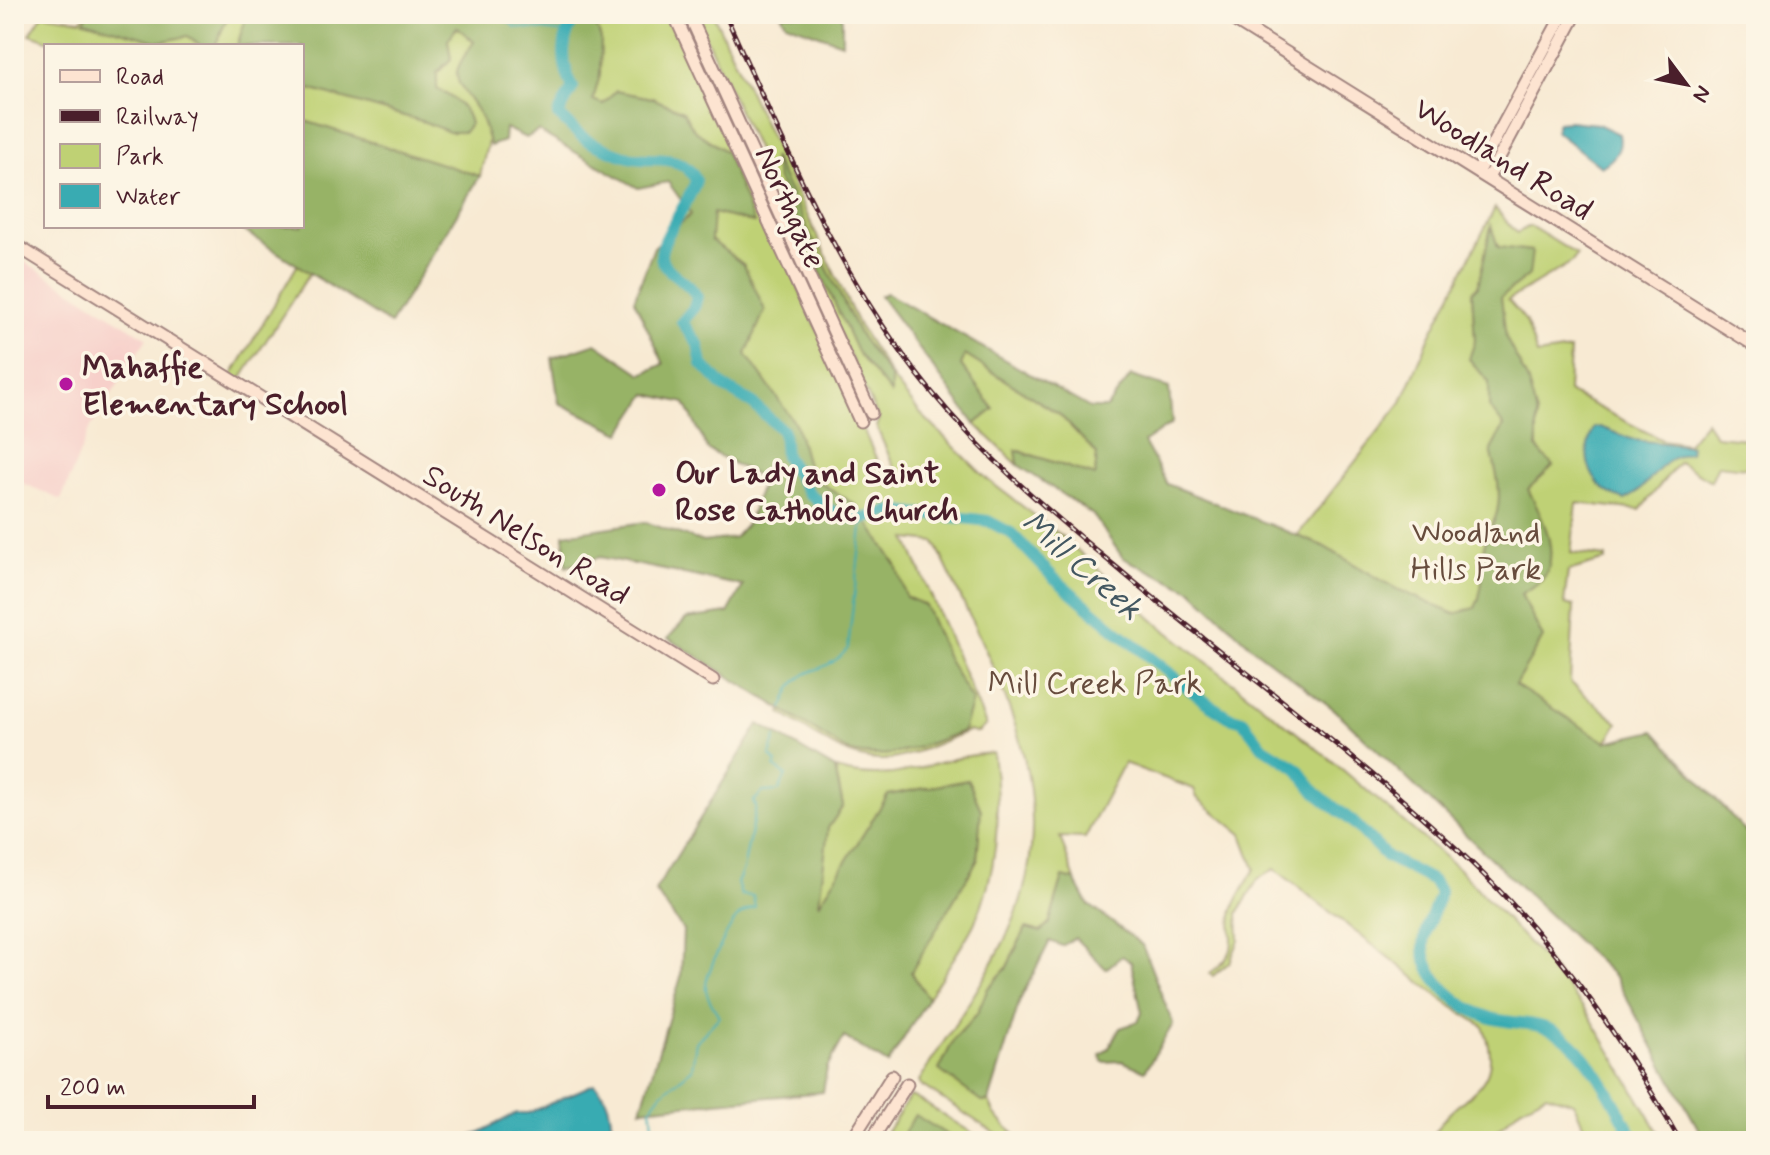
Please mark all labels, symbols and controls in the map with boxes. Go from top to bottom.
legend [44,44,304,228]
north arrow [1646,44,1726,124]
text: Road [116,62,164,93]
text: N [1686,80,1717,107]
street label: Woodland Road [1406,88,1600,231]
text: Railway [116,102,199,133]
street label: Northgate [744,140,835,276]
text: Park [116,142,164,173]
text: Water [116,182,181,213]
place label: Mahaffie Elementary School [82,347,348,426]
marker: Mahaffie Elementary School [57,375,75,393]
place label: Our Lady and Saint Rose Catholic Church [675,453,959,532]
street label: South Nelson Road [414,455,637,616]
marker: Our Lady and Saint Rose Catholic Church [650,481,668,499]
water label: Mill Creek [1011,501,1152,631]
park label: Woodland Hills Park [1411,512,1541,591]
park label: Mill Creek Park [988,663,1202,705]
scale bar [48,1059,254,1109]
text: 200 m [60,1073,126,1104]

